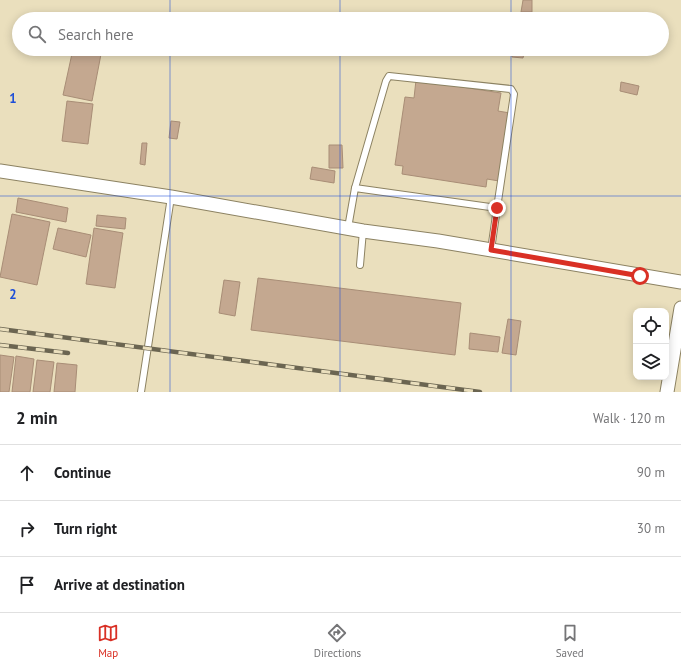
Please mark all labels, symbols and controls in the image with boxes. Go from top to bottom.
search box [12,12,669,56]
icon: search [26,23,48,45]
text: Search here [58,25,134,44]
text: 1 [9,90,17,107]
route end [488,199,506,217]
route start [631,267,649,285]
text: 2 [9,286,17,303]
map controls [633,308,669,380]
button: locate [633,308,669,344]
button: layers [633,344,669,380]
text: 2 min [16,407,57,429]
text: Walk · 120 m [593,410,665,427]
icon: ahead [16,462,38,484]
text: Continue [54,463,111,482]
text: 90 m [637,464,665,481]
icon: right [16,518,38,540]
text: Turn right [54,519,117,538]
text: 30 m [637,520,665,537]
icon: arrive [16,574,38,596]
text: Arrive at destination [54,575,185,594]
tab: Map [97,622,119,660]
tab: Directions [314,622,361,660]
tab: Saved [556,622,584,660]

